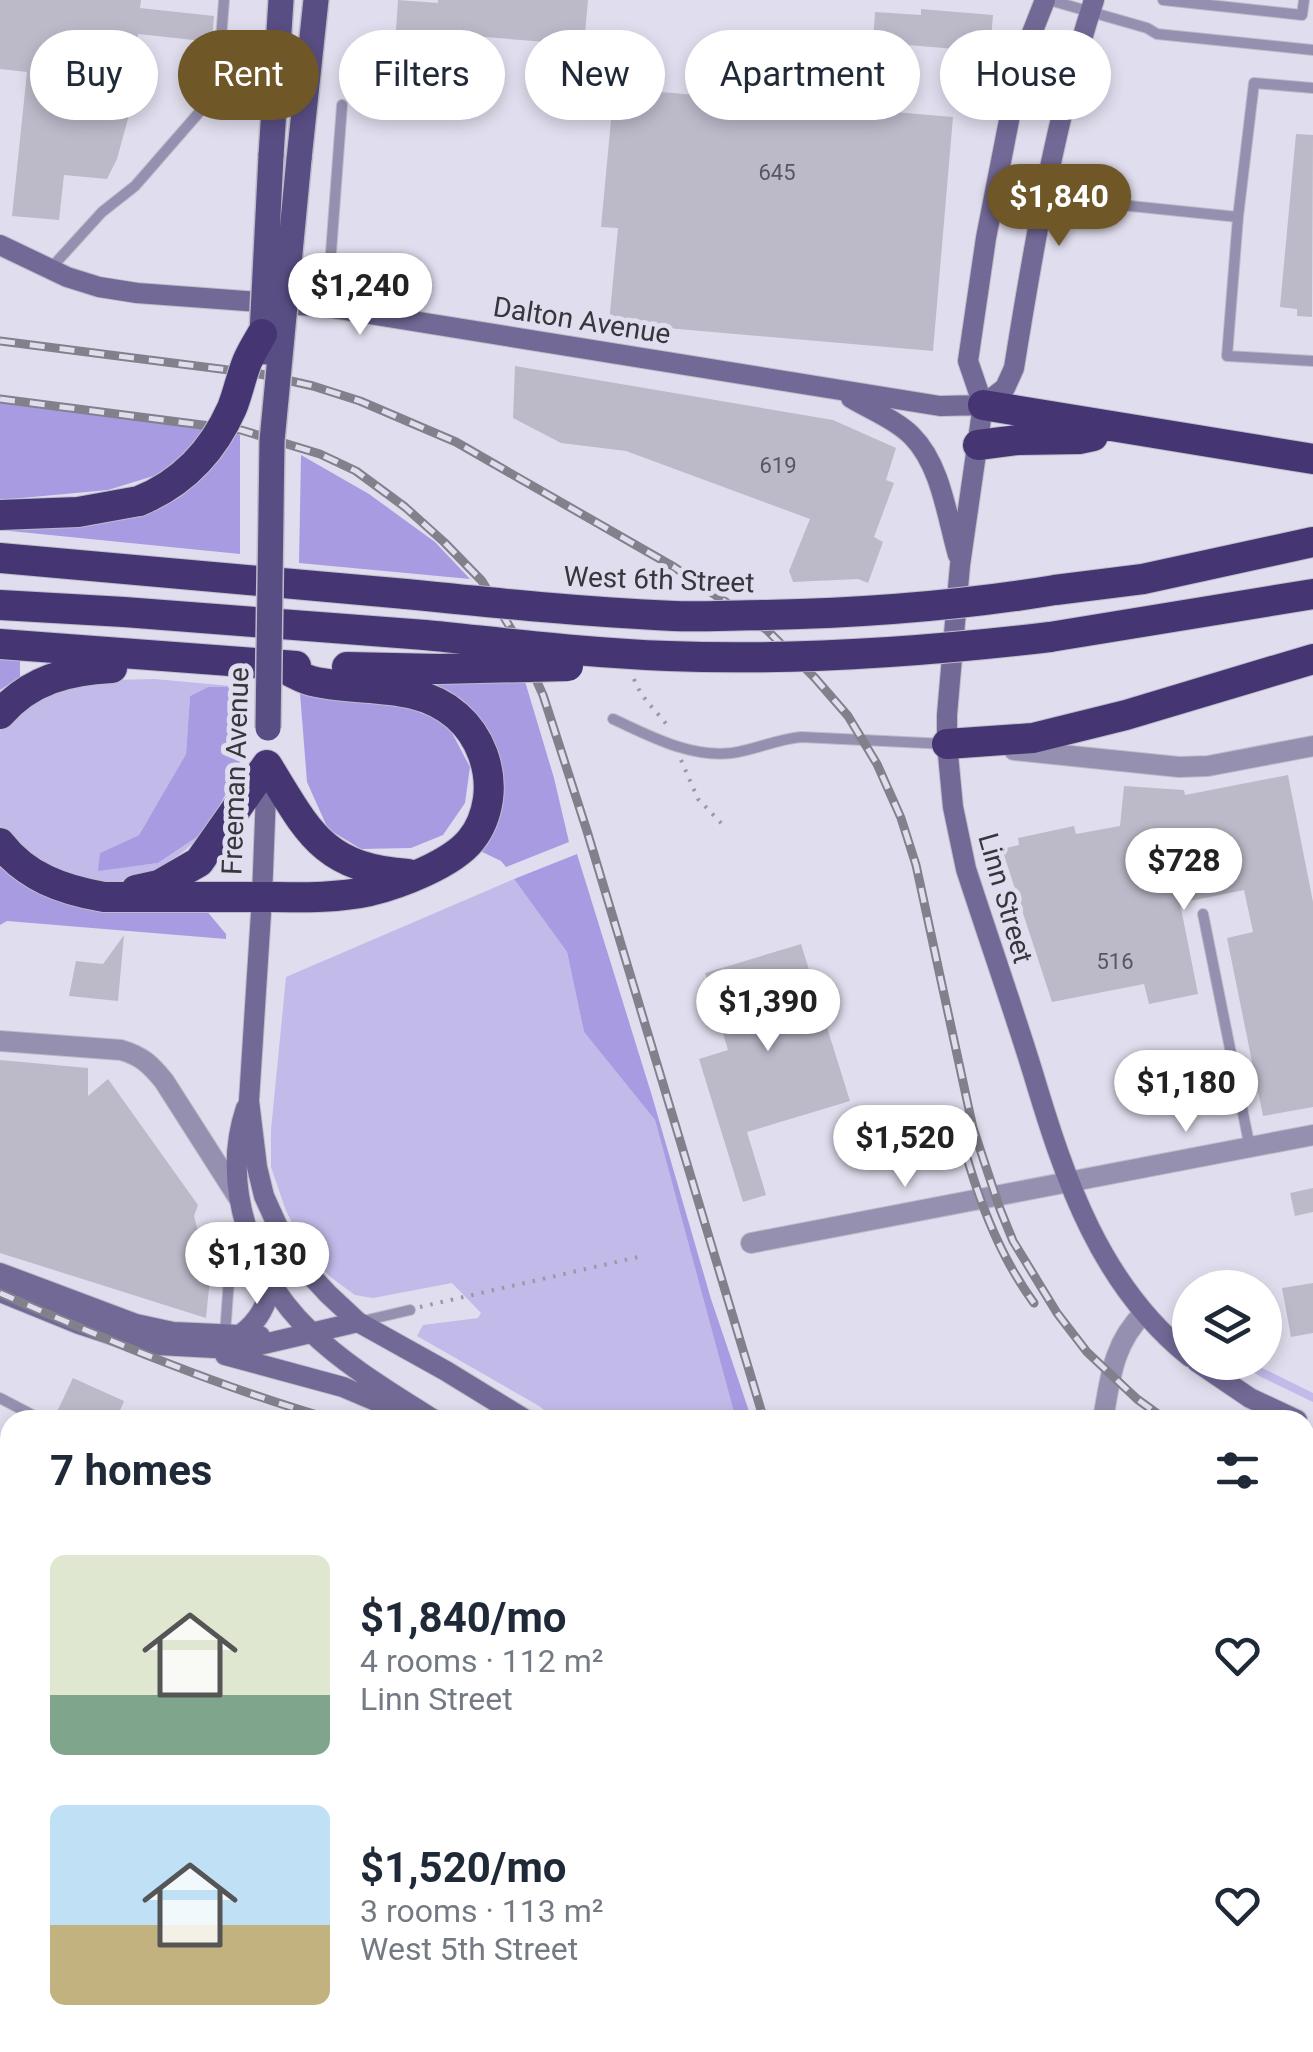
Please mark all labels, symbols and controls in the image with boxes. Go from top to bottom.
chip: Buy [30,30,158,120]
chip: Rent [178,30,319,120]
chip: Filters [339,30,505,120]
chip: New [525,30,665,120]
chip: Apartment [685,30,920,120]
chip: House [940,30,1111,120]
house number: 645 [758,160,796,185]
pin: $1,840 [978,164,1140,249]
text: $1,840 [1009,177,1109,215]
pin: $1,240 [279,253,441,338]
text: $1,240 [310,266,410,304]
street label: Dalton Avenue [491,290,673,351]
house number: 619 [759,453,797,478]
street label: West 6th Street [563,560,755,599]
street label: Freeman Avenue [215,667,256,875]
pin: $728 [1125,828,1243,913]
street label: Linn Street [971,829,1040,967]
text: $728 [1147,841,1221,879]
house number: 516 [1096,949,1134,974]
pin: $1,390 [687,969,849,1054]
text: $1,390 [718,982,818,1020]
pin: $1,180 [1105,1050,1267,1135]
text: $1,180 [1136,1063,1236,1101]
pin: $1,520 [824,1105,986,1190]
text: $1,520 [855,1118,955,1156]
pin: $1,130 [176,1222,338,1307]
text: $1,130 [207,1235,307,1273]
map controls [1172,1270,1282,1380]
button: layers [1172,1270,1282,1380]
icon: filters [1210,1443,1265,1498]
text: 7 homes [50,1446,212,1495]
text: $1,840/mo [360,1593,567,1642]
icon: home [130,1595,250,1715]
icon: heart [1210,1628,1265,1683]
text: 4 rooms · 112 m² [360,1642,603,1680]
text: Linn Street [360,1680,513,1718]
text: $1,520/mo [360,1843,567,1892]
icon: home [130,1845,250,1965]
icon: heart [1210,1878,1265,1933]
text: 3 rooms · 113 m² [360,1892,603,1930]
text: West 5th Street [360,1930,578,1968]

